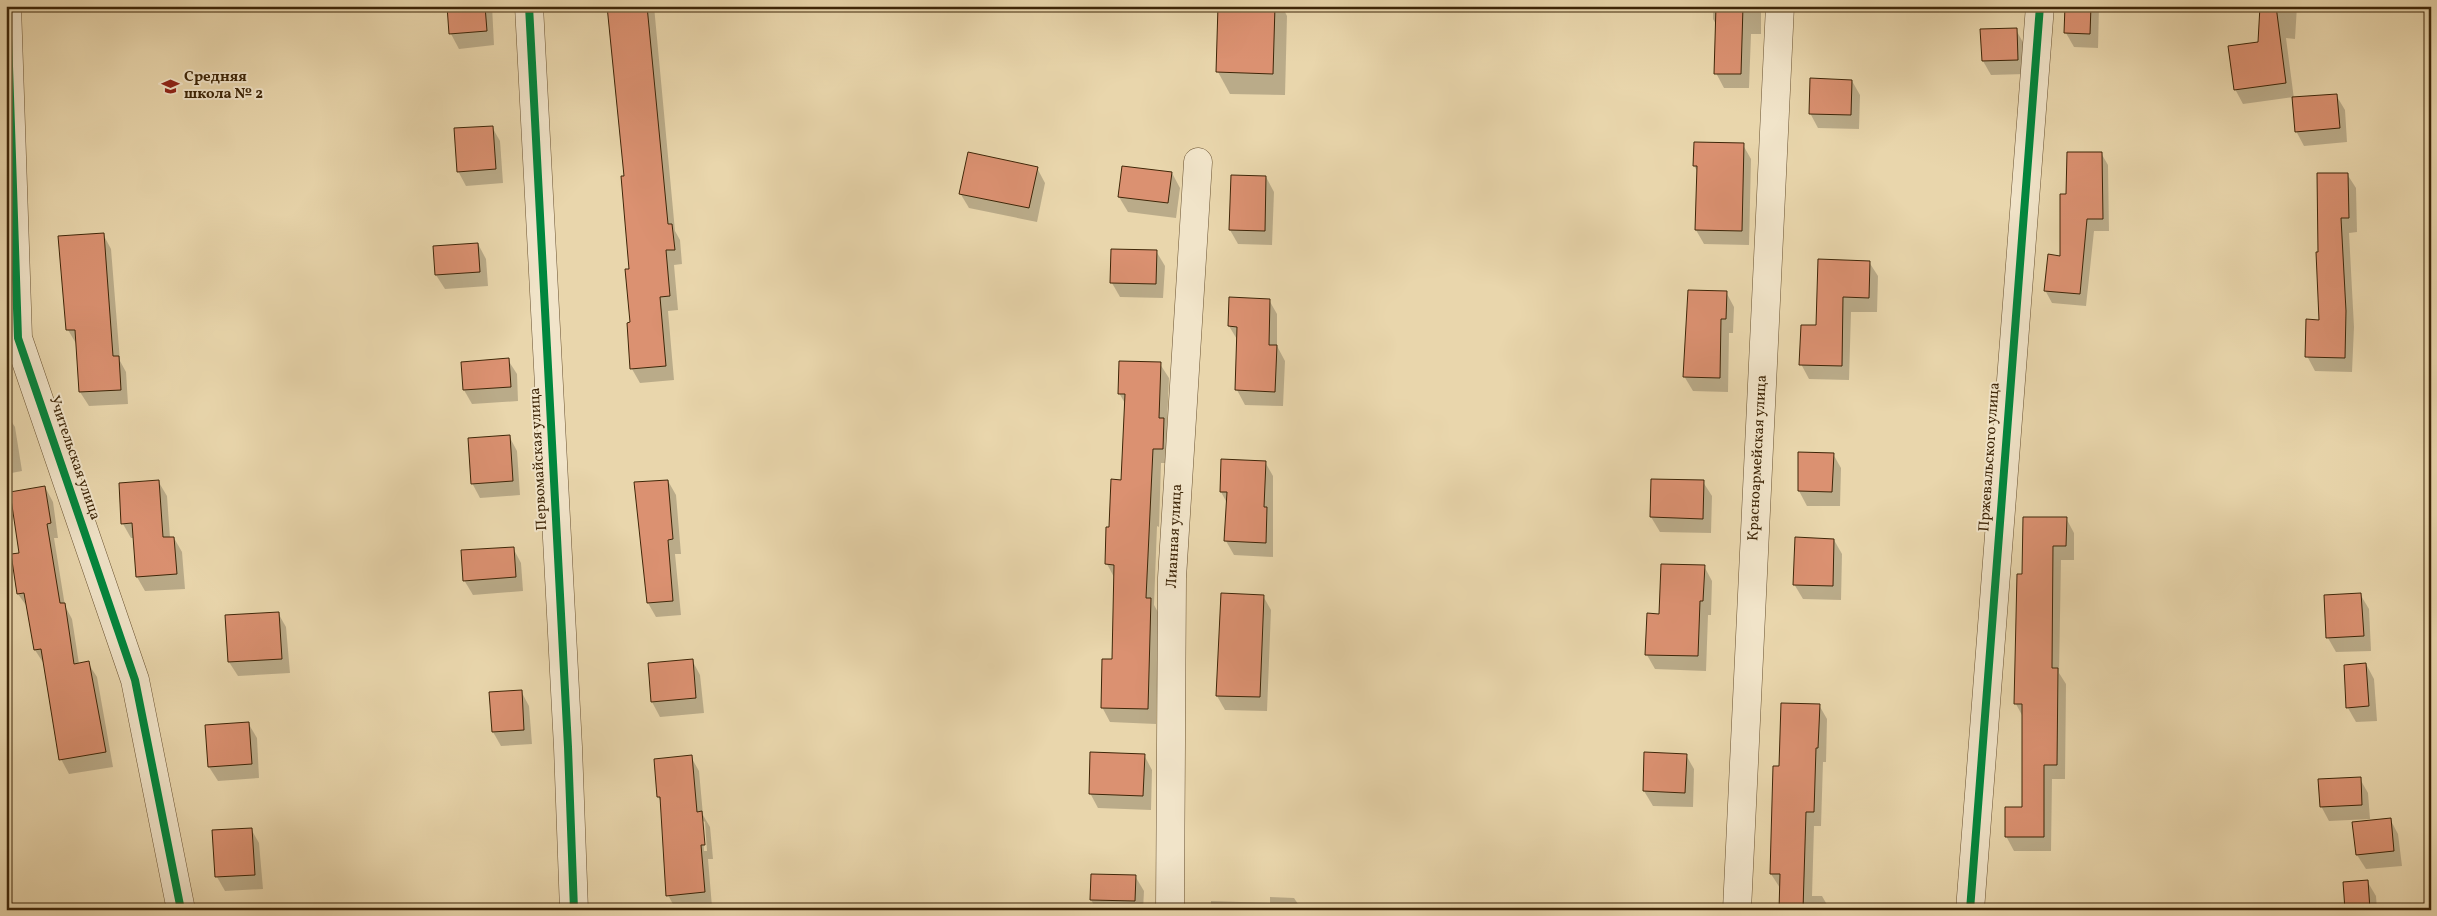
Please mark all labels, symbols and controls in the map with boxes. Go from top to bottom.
place label: Средняя школа № 2 [184,67,263,105]
school or university icon: Средняя школа № 2 [160,76,180,96]
street label: Красноармейская улица [1743,374,1773,542]
street label: Пржевальского улица [1974,381,2006,533]
street label: Первомайская улица [525,387,553,531]
street label: Учительская улица [43,393,105,523]
street label: Лианная улица [1162,483,1188,589]

